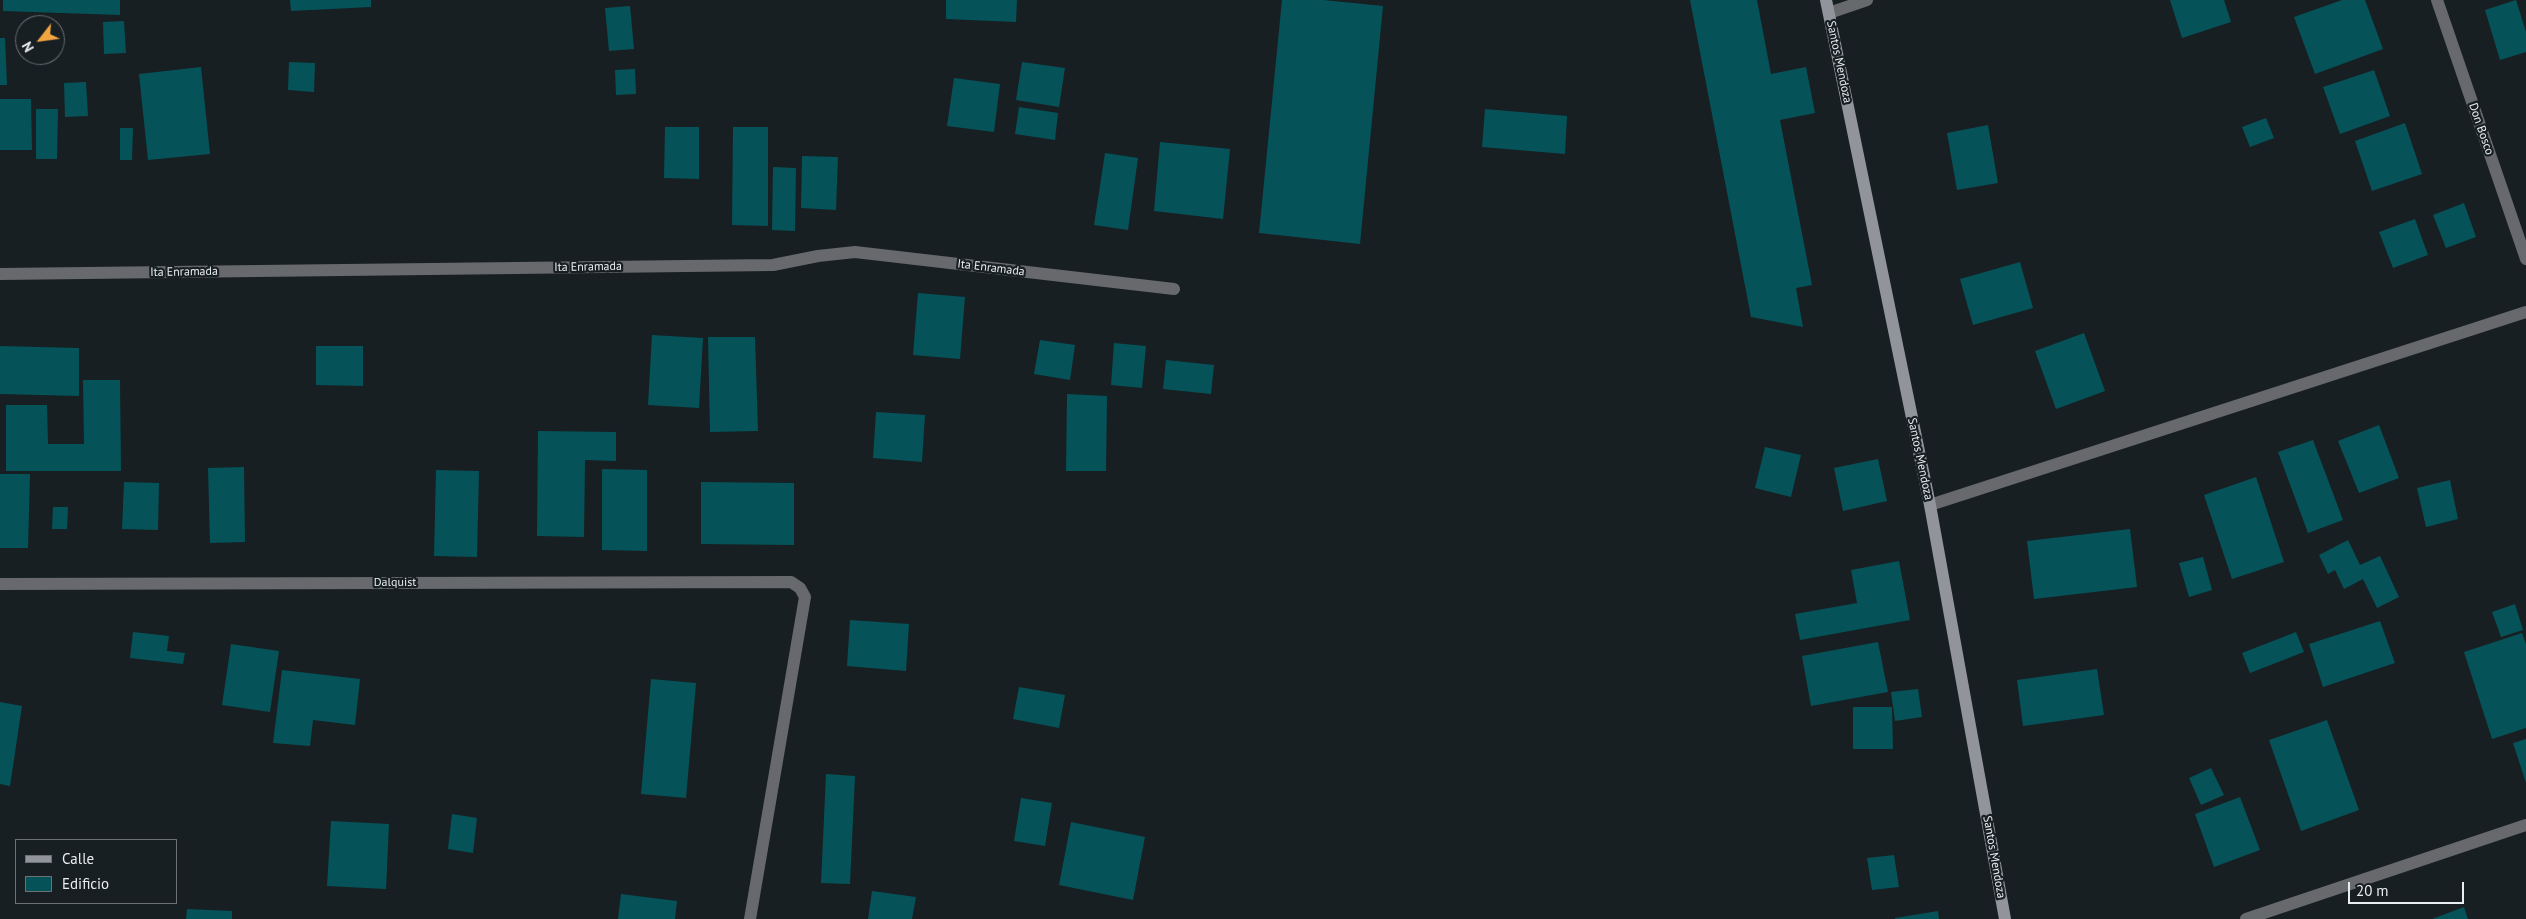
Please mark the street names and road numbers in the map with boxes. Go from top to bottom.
street label: Santos Mendoza [1823,20,1855,104]
street label: Don Bosco [2465,101,2497,157]
street label: Ita Enramada [956,257,1026,279]
street label: Ita Enramada [554,259,622,275]
street label: Ita Enramada [150,264,218,280]
street label: Santos Mendoza [1904,417,1936,501]
street label: Dalquist [374,576,416,590]
street label: Santos Mendoza [1980,815,2008,899]

